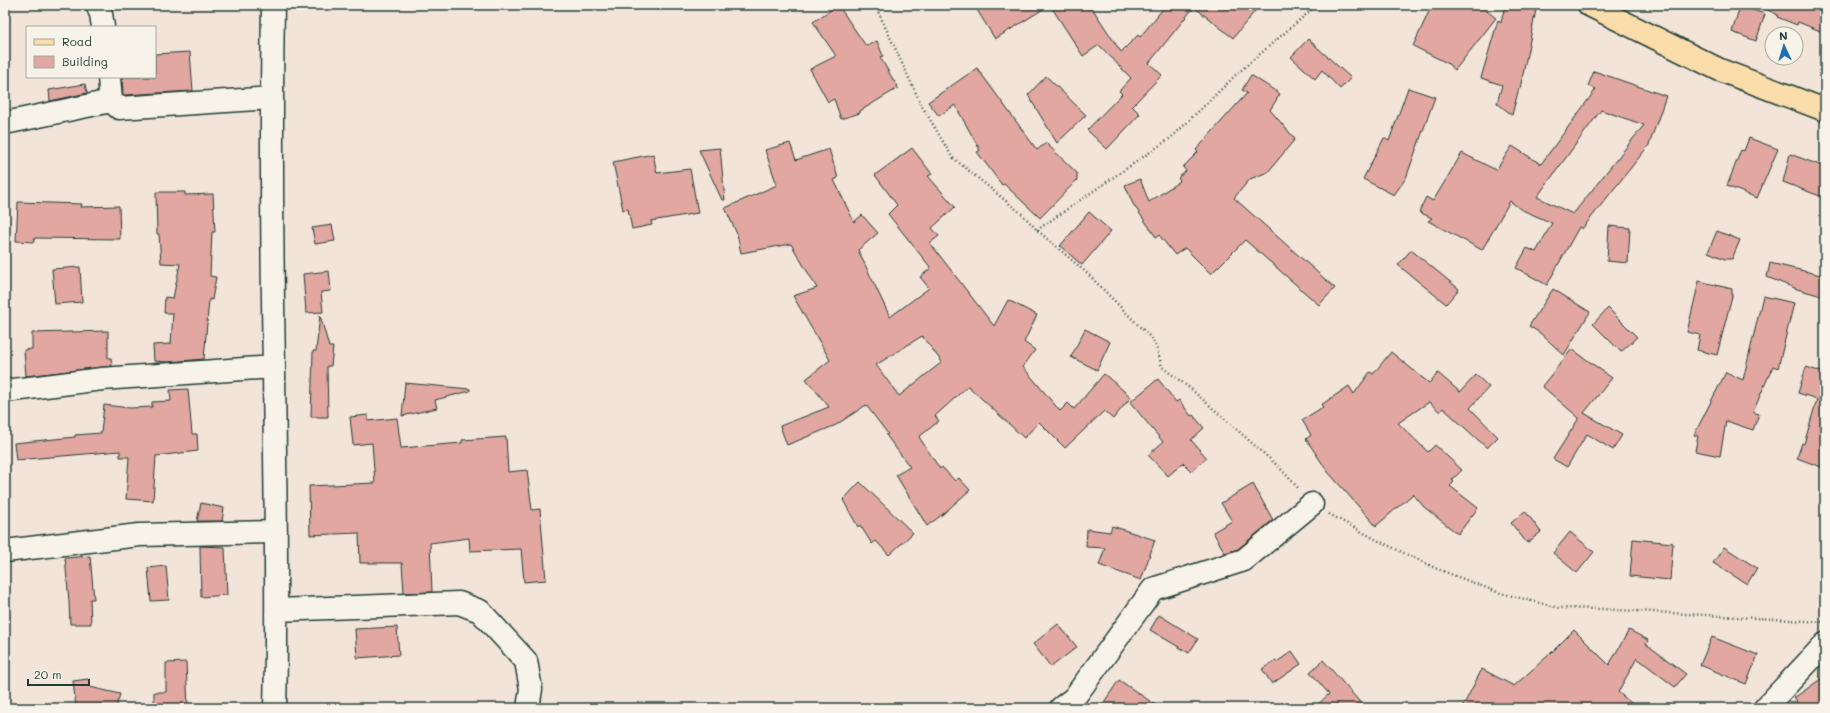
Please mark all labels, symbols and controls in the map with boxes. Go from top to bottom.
legend [26,26,156,78]
north arrow [1764,26,1804,66]
text: N [1779,28,1788,43]
text: Road [62,33,92,49]
text: Building [62,53,108,69]
scale bar [28,661,89,687]
text: 20 m [34,666,62,682]

